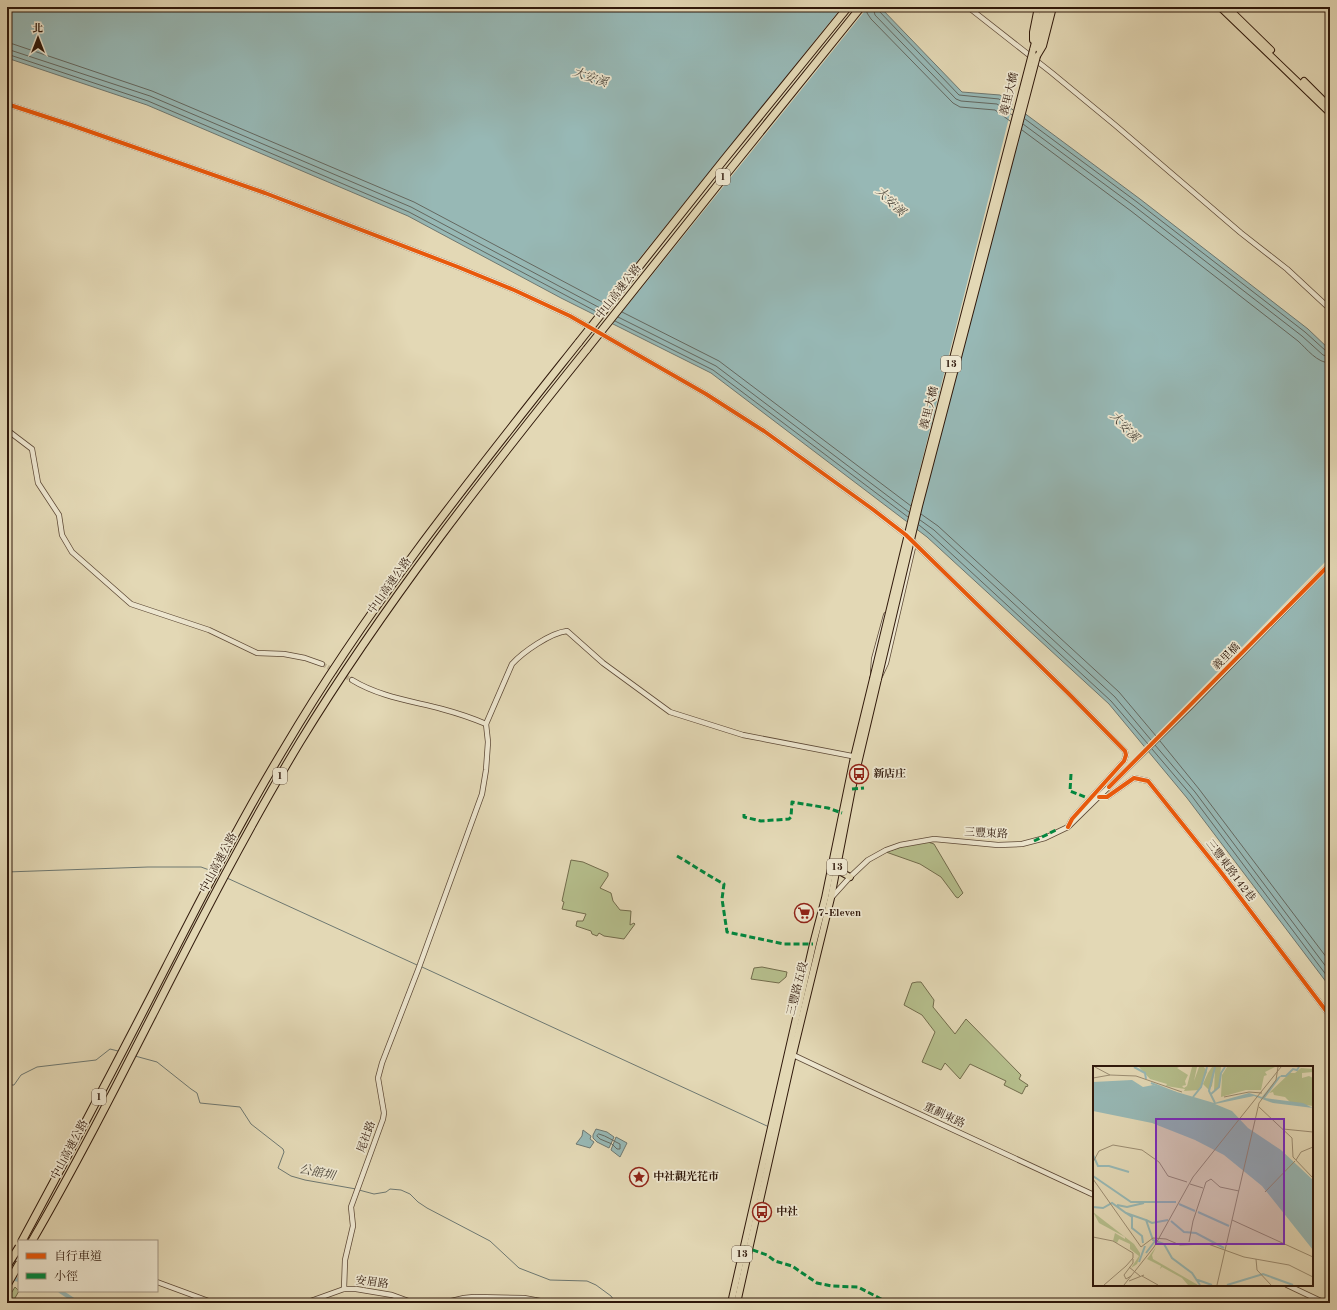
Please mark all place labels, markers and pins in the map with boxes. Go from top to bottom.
bus stop icon: 新店庄 [848,763,870,785]
place label: 新店庄 [873,767,906,780]
supermarket icon: 7-Eleven [793,902,815,924]
place label: 7-Eleven [818,908,861,919]
place icon: 中社觀光花市 [628,1166,650,1188]
place label: 中社觀光花市 [653,1170,719,1183]
bus stop icon: 中社 [751,1201,773,1223]
place label: 中社 [776,1205,798,1218]

